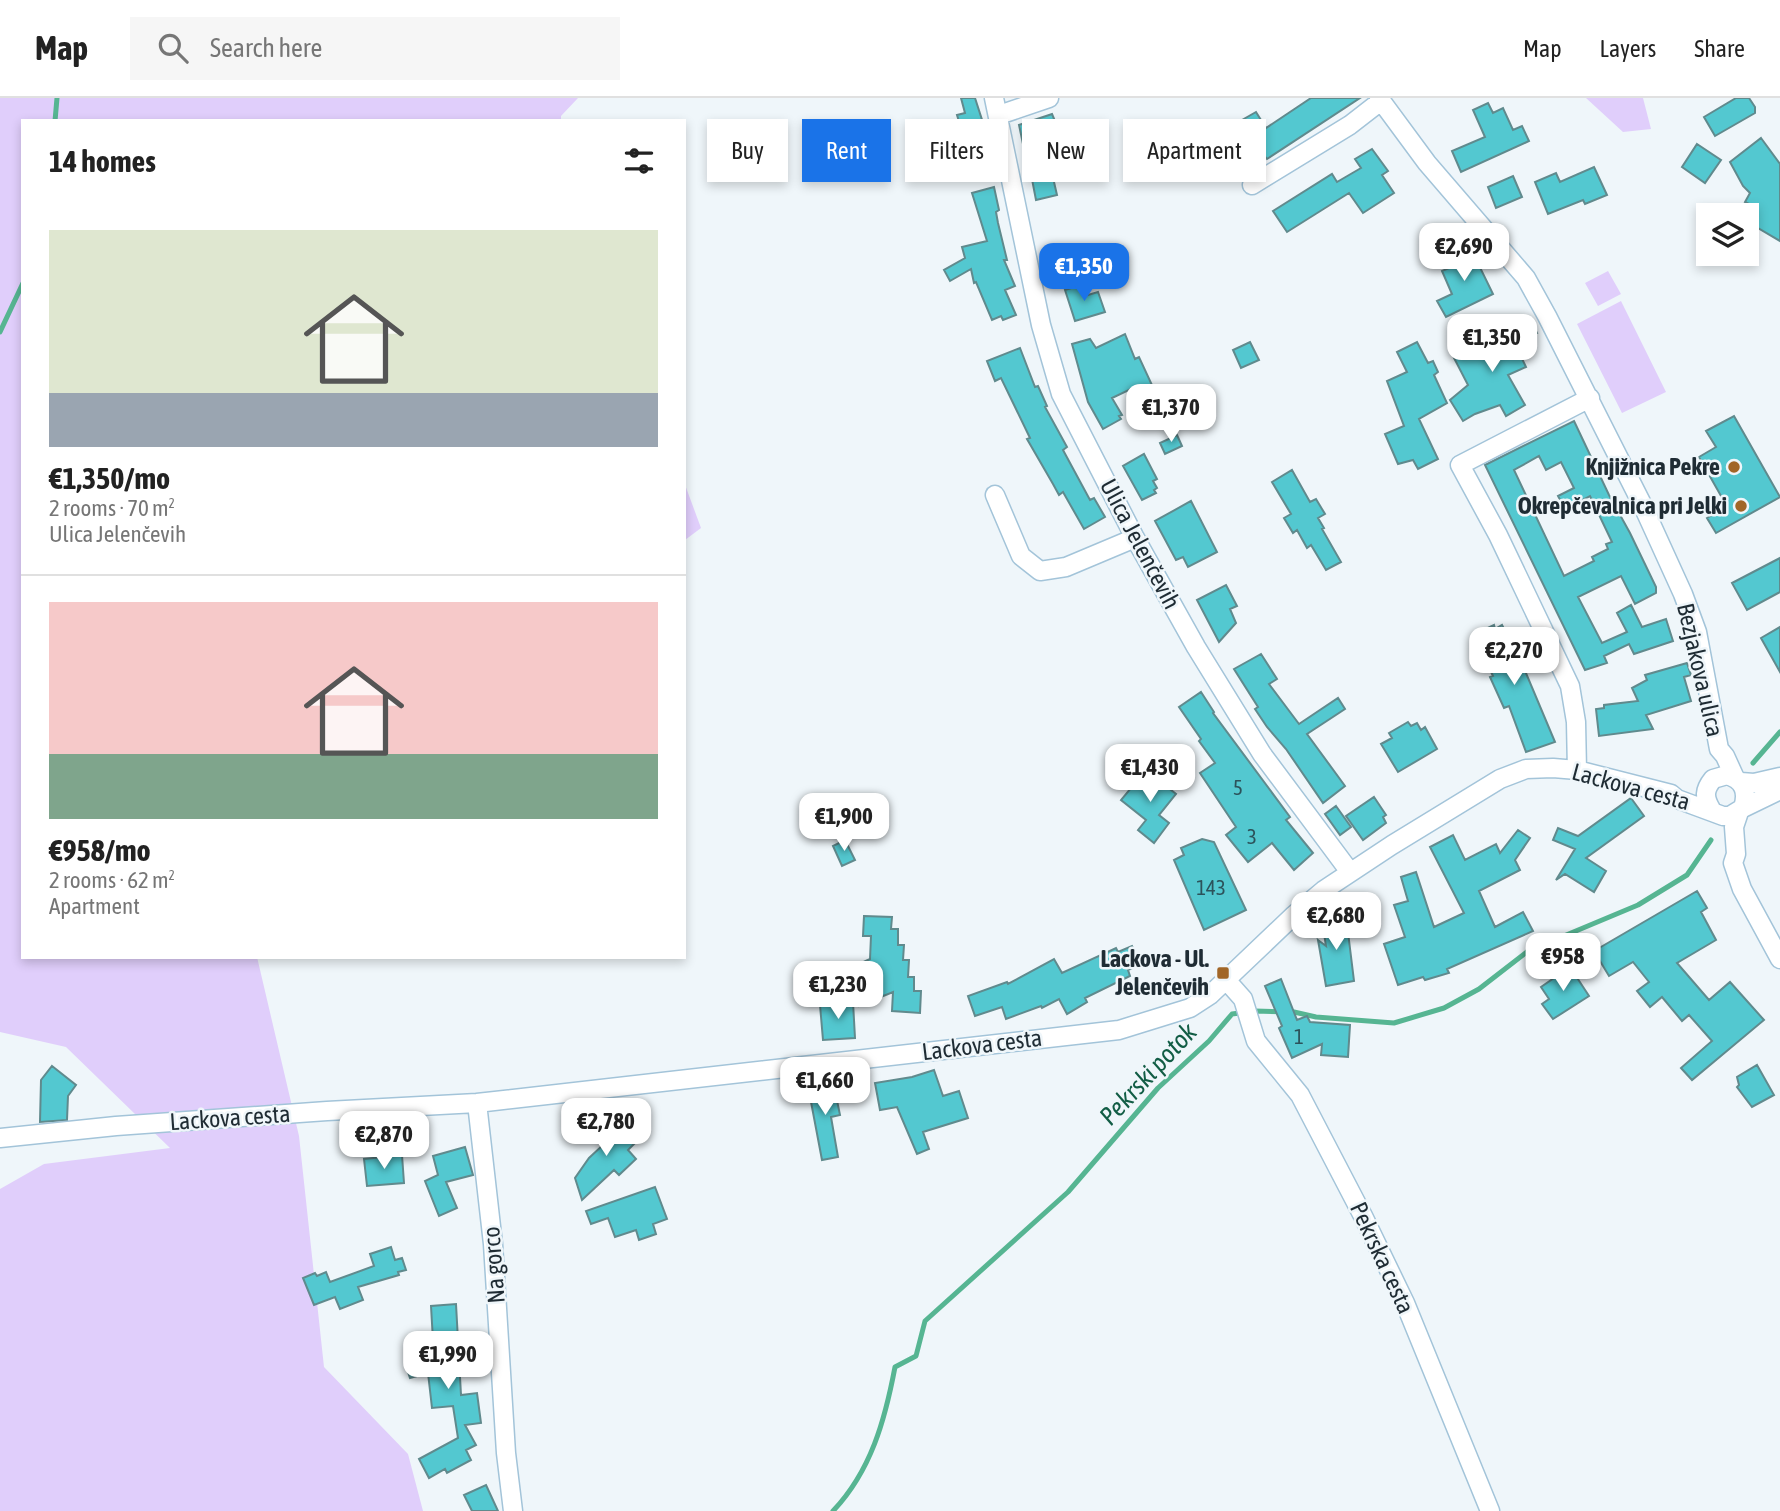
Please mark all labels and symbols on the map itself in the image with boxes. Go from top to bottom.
pin: €2,690 [1407,223,1521,283]
pin: €1,350 [1027,244,1141,303]
pin: €1,350 [1435,314,1549,374]
pin: €1,370 [1114,384,1228,444]
place label: Knjižnica Pekre [1585,453,1720,480]
marker: Knjižnica Pekre [1726,459,1742,475]
street label: Ulica Jelenčevih [1095,474,1186,613]
place label: Okrepčevalnica pri Jelki [1518,492,1727,519]
marker: Okrepčevalnica pri Jelki [1733,498,1749,514]
street label: Bezjakova ulica [1672,600,1729,739]
pin: €2,270 [1457,628,1571,687]
pin: €1,430 [1093,744,1207,804]
street label: Lackova cesta [1569,758,1693,815]
house number: 5 [1233,775,1243,799]
pin: €1,900 [787,794,901,853]
house number: 3 [1247,824,1257,848]
house number: 143 [1196,875,1226,899]
pin: €2,680 [1279,892,1393,952]
pin: €958 [1522,934,1604,993]
place label: Lackova - Ul. Jelenčevih [1100,945,1209,1000]
pin: €1,230 [781,962,895,1021]
marker: Lackova - Ul. Jelenčevih [1215,965,1231,981]
water label: Pekrski potok [1093,1016,1203,1131]
street label: Lackova cesta [920,1024,1044,1065]
house number: 1 [1294,1024,1304,1048]
pin: €1,660 [768,1058,882,1117]
pin: €2,780 [549,1098,663,1158]
street label: Lackova cesta [169,1100,291,1135]
pin: €2,870 [327,1112,441,1171]
street label: Pekrska cesta [1345,1198,1420,1318]
street label: Na gorco [477,1226,510,1304]
pin: €1,990 [391,1332,505,1391]

